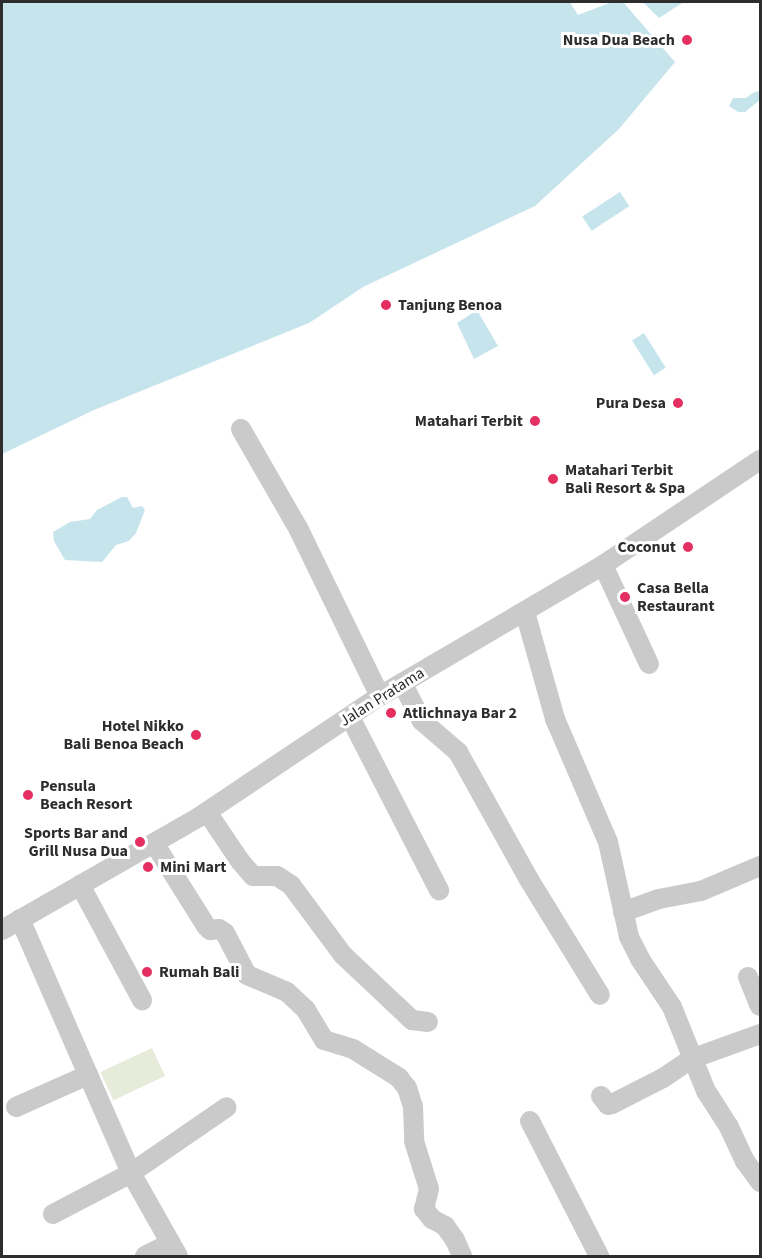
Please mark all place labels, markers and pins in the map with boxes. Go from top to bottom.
place label: Nusa Dua Beach [563,30,675,50]
marker: Nusa Dua Beach [680,33,694,47]
place label: Tanjung Benoa [398,295,502,315]
marker: Tanjung Benoa [379,298,393,312]
place label: Pura Desa [596,393,666,413]
marker: Pura Desa [671,396,685,410]
place label: Matahari Terbit [415,411,523,431]
marker: Matahari Terbit [528,414,542,428]
place label: Matahari Terbit Bali Resort & Spa [565,460,685,498]
marker: Matahari Terbit Bali Resort & Spa [546,472,560,486]
place label: Coconut [618,537,676,557]
marker: Coconut [681,540,695,554]
place label: Casa Bella Restaurant [637,578,715,616]
marker: Casa Bella Restaurant [618,590,632,604]
place label: Atlichnaya Bar 2 [403,703,517,723]
marker: Atlichnaya Bar 2 [384,706,398,720]
place label: Hotel Nikko Bali Benoa Beach [63,716,184,754]
marker: Hotel Nikko Bali Benoa Beach [189,728,203,742]
place label: Pensula Beach Resort [40,776,132,814]
marker: Pensula Beach Resort [21,788,35,802]
place label: Sports Bar and Grill Nusa Dua [24,823,128,861]
marker: Sports Bar and Grill Nusa Dua [133,835,147,849]
place label: Mini Mart [160,857,226,877]
marker: Mini Mart [141,860,155,874]
place label: Rumah Bali [159,962,239,982]
marker: Rumah Bali [140,965,154,979]

